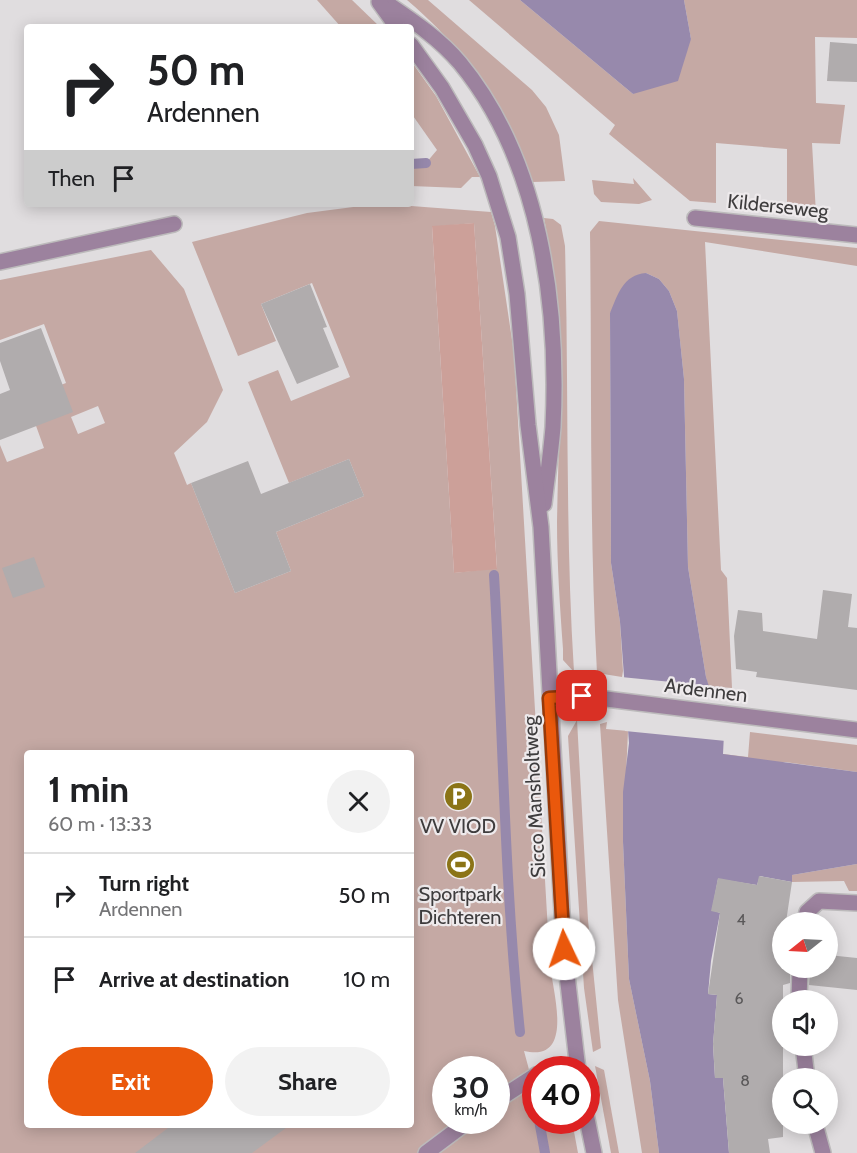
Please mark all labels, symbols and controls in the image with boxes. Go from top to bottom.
text: 50 m [147,44,245,96]
icon: right [48,48,126,126]
text: Ardennen [147,96,260,129]
icon: arrive [107,162,140,195]
text: Then [48,165,95,192]
street label: Kilderseweg [726,189,831,223]
pin [556,670,607,721]
street label: Ardennen [663,673,749,707]
icon: arrive [565,679,598,712]
street label: Sicco Mansholtweg [518,714,550,879]
text: 1 min [48,767,129,811]
button: close [327,770,390,833]
parking icon: VV VIOD [442,780,474,812]
text: 60 m · 13:33 [48,812,152,836]
place label: VV VIOD [420,814,496,838]
sports icon: Sportpark Dichteren [444,848,476,880]
text: Turn right [99,870,189,897]
icon: right [48,879,81,912]
text: 50 m [338,882,390,909]
place label: Sportpark Dichteren [419,882,501,929]
text: Ardennen [99,897,183,921]
house number: 4 [736,910,746,929]
north arrow [772,912,838,978]
map controls [772,912,838,1134]
position arrow [532,917,596,981]
icon: arrive [48,963,81,996]
text: Arrive at destination [99,966,289,993]
text: 10 m [343,966,390,993]
house number: 6 [734,989,744,1008]
button: sound [772,990,838,1056]
button: Exit [48,1047,213,1116]
button: Share [225,1047,390,1116]
speed limit sign: 40 [522,1056,600,1134]
button: search [772,1068,838,1134]
text: 30 [452,1069,490,1106]
house number: 8 [740,1071,750,1090]
text: km/h [455,1101,487,1119]

